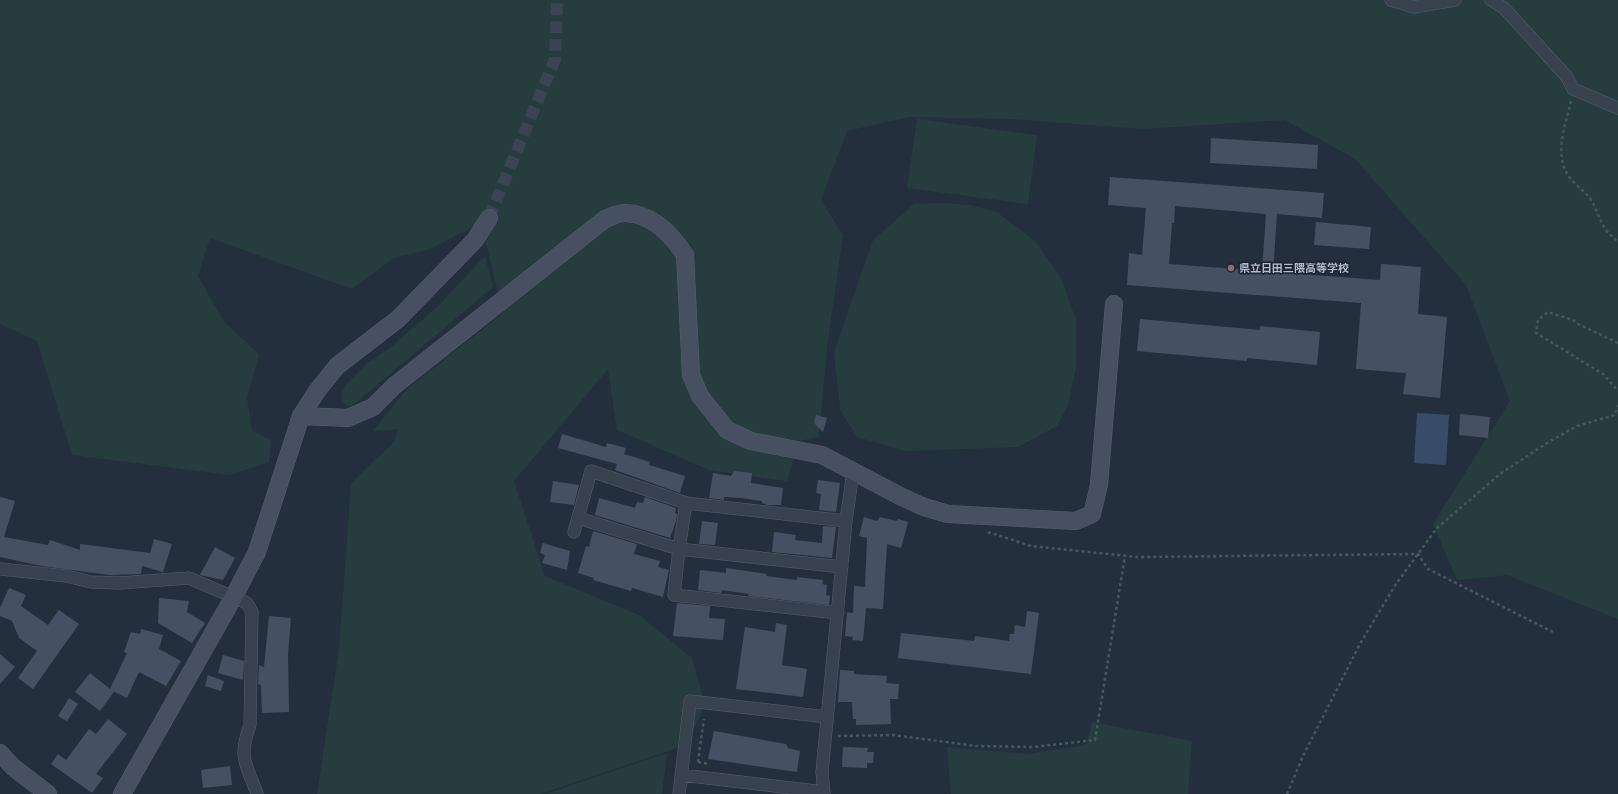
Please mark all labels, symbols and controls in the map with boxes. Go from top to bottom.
place label: 県立日田三隈高等学校 [1239,261,1349,275]
marker: 県立日田三隈高等学校 [1226,263,1236,273]

